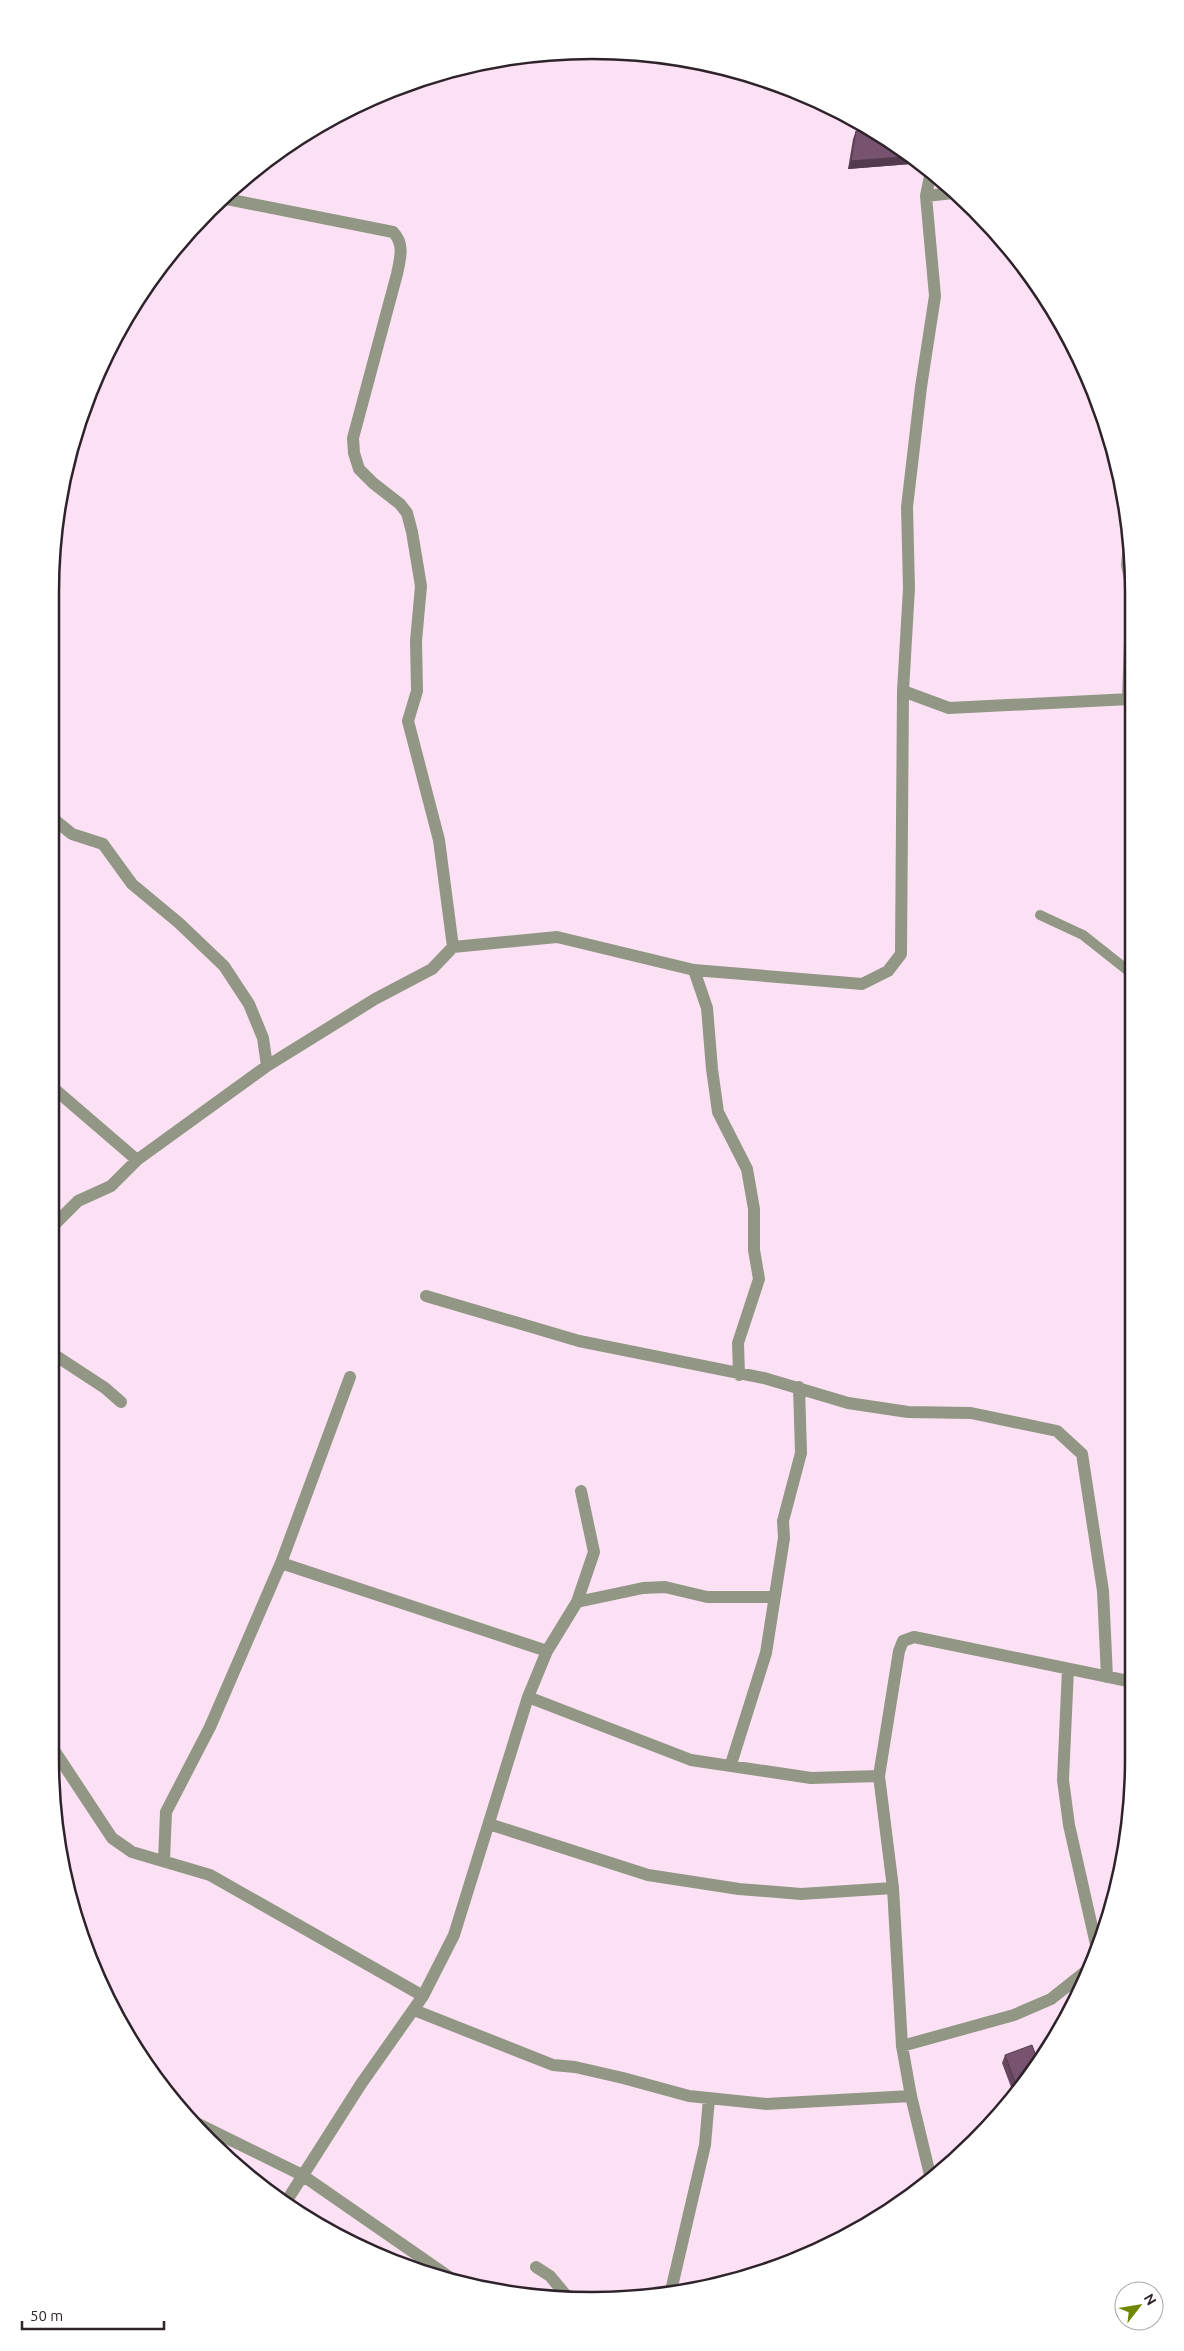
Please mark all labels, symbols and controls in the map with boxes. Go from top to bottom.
north arrow [1114,2281,1164,2331]
text: N [1141,2291,1160,2308]
scale bar [22,2298,165,2330]
text: 50 m [30,2307,63,2324]

